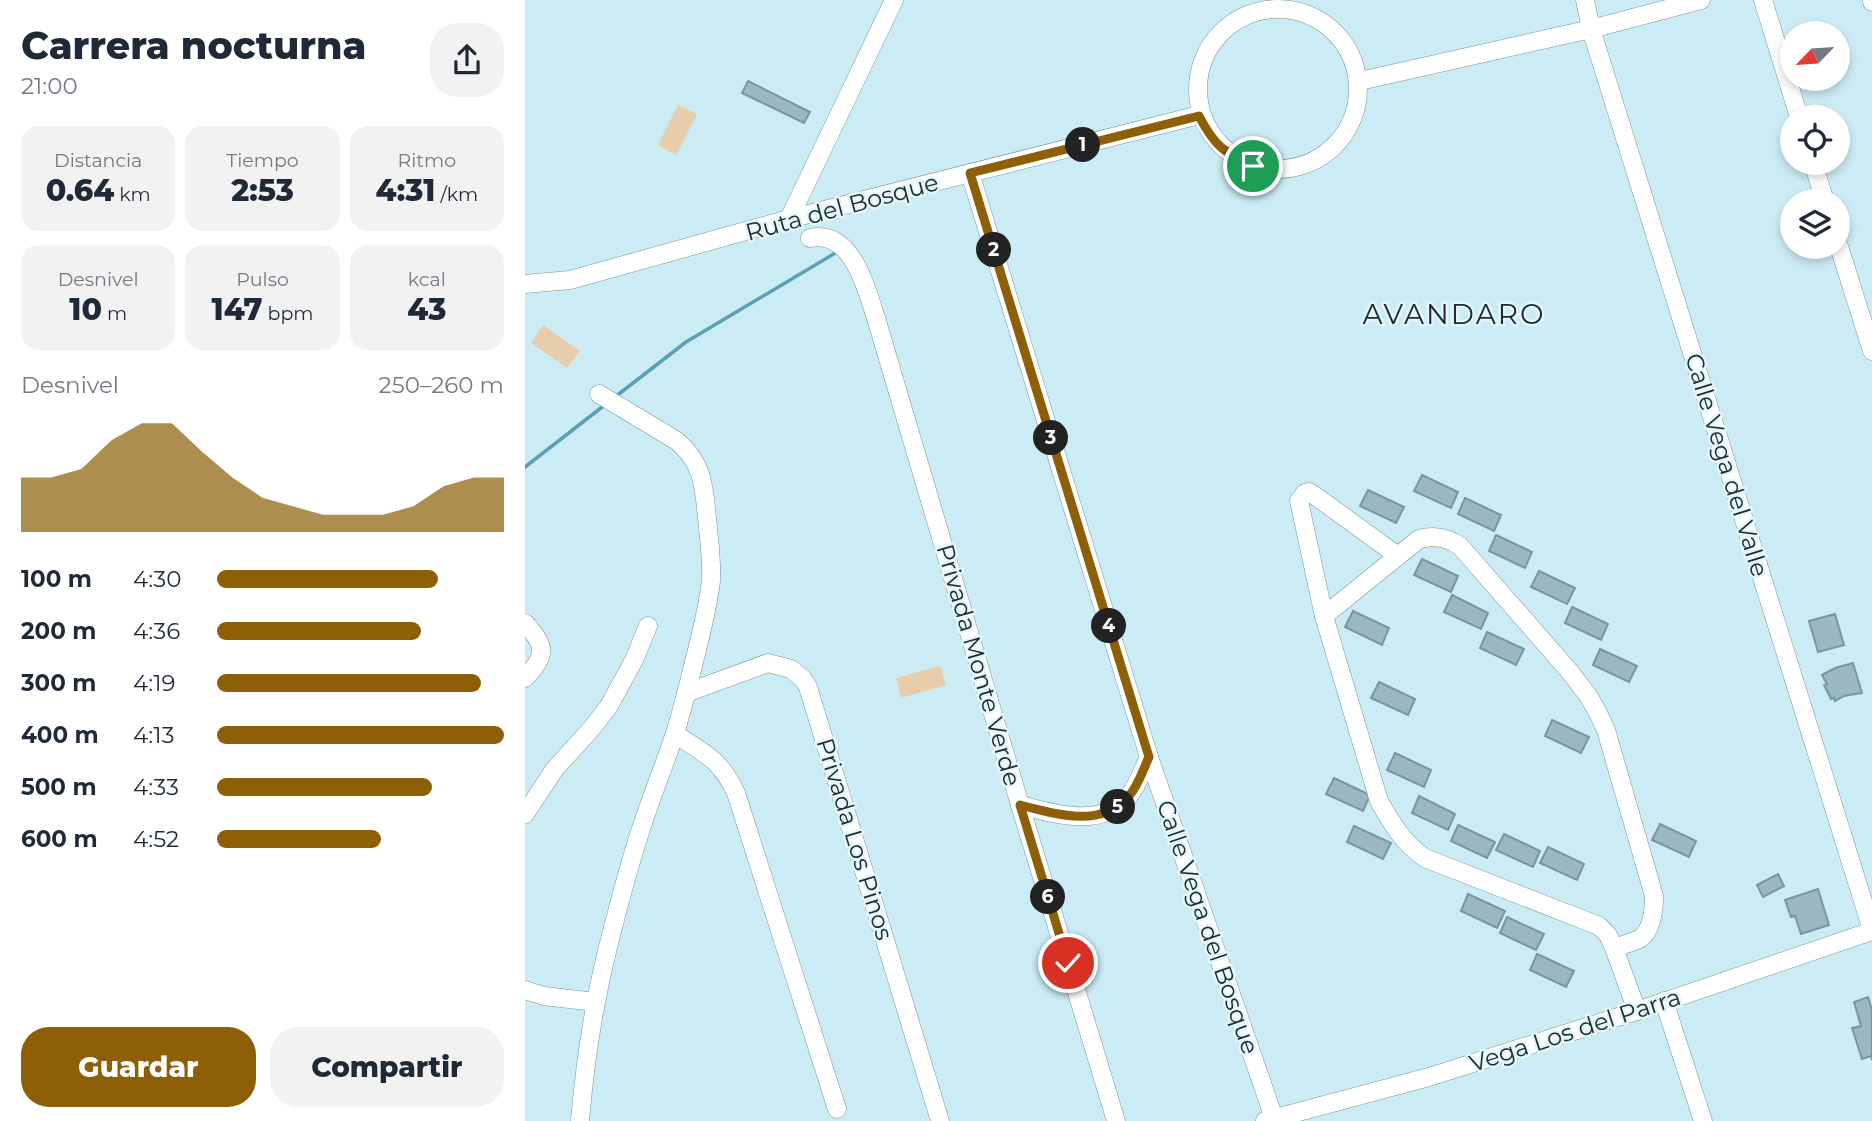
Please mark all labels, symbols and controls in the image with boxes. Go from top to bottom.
north arrow [1780,21,1850,91]
map controls [1780,21,1850,259]
text: Carrera nocturna [21,22,366,69]
button: share [430,23,504,97]
text: 21:00 [21,72,78,100]
button: locate [1780,105,1850,175]
pin: 1 [1065,128,1101,162]
text: 1 [1079,133,1086,156]
pin [1223,136,1283,196]
icon: arrive [1234,147,1272,185]
text: Distancia [54,149,142,172]
text: Tiempo [226,149,299,172]
text: Ritmo [398,149,456,172]
street label: Ruta del Bosque [742,167,942,247]
text: 0.64 [46,172,114,209]
text: 2:53 [231,172,294,209]
text: 4:31 [375,172,435,209]
text: km [114,183,151,206]
text: /km [435,183,478,206]
button: layers [1780,189,1850,259]
pin: 2 [977,232,1011,268]
text: 2 [988,238,999,261]
text: Desnivel [58,268,139,291]
text: Pulso [236,268,289,291]
text: kcal [408,268,446,291]
text: 10 [69,291,102,328]
text: 147 [212,291,263,328]
text: 43 [407,291,446,328]
district label: AVANDARO [1362,297,1546,331]
text: m [102,302,127,325]
text: bpm [263,302,313,325]
street label: Calle Vega del Valle [1679,350,1775,580]
text: Desnivel [21,371,119,399]
text: 250–260 m [379,371,504,399]
pin: 3 [1033,420,1069,456]
text: 3 [1045,426,1056,449]
street label: Privada Monte Verde [931,541,1027,789]
text: 100 m [21,565,92,593]
text: 4:30 [133,565,181,593]
pin: 4 [1091,608,1127,644]
text: 4 [1102,614,1115,637]
text: 200 m [21,617,96,645]
text: 4:36 [133,617,180,645]
text: 300 m [21,669,97,697]
text: 4:19 [133,669,176,697]
text: 400 m [21,721,99,749]
text: 4:13 [133,721,175,749]
street label: Privada Los Pinos [810,734,900,944]
text: 500 m [21,773,97,801]
text: 4:33 [133,773,179,801]
pin: 5 [1101,790,1135,824]
text: 5 [1112,795,1123,818]
street label: Calle Vega del Bosque [1151,796,1265,1058]
text: 600 m [21,825,98,853]
text: 4:52 [133,825,179,853]
pin: 6 [1030,880,1065,914]
text: 6 [1041,885,1054,908]
pin [1038,933,1098,993]
icon: check [1049,944,1087,982]
street label: Vega Los del Parra [1466,982,1684,1078]
button: Guardar [21,1027,256,1107]
button: Compartir [270,1027,504,1107]

